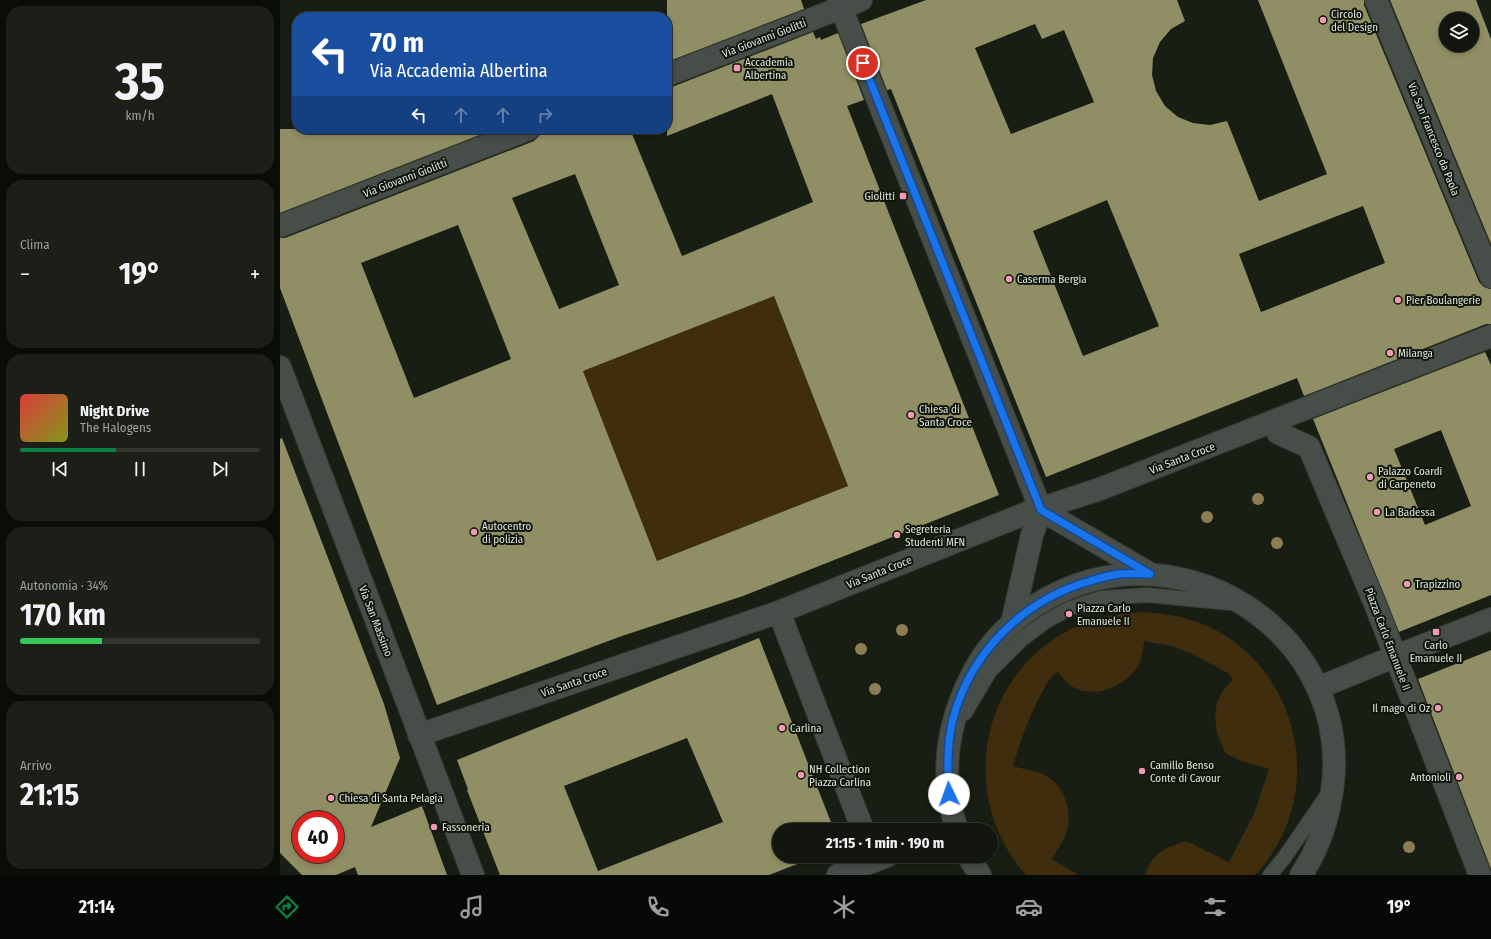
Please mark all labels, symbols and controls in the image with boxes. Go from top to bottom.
place label: Circolo del Design [1331,8,1378,34]
map controls [1439,12,1479,52]
button: layers [1439,12,1479,52]
marker: Circolo del Design [1318,15,1328,25]
street label: Via Giovanni Giolitti [720,16,808,60]
text: 70 m [370,26,424,59]
icon: left [304,28,356,80]
pin [846,46,880,80]
text: 35 [115,50,165,113]
icon: arrive [852,52,874,74]
place label: Accademia Albertina [745,56,793,82]
text: Via Accademia Albertina [370,60,548,82]
marker: Accademia Albertina [732,63,742,73]
street label: Via San Francesco da Paola [1405,81,1462,198]
icon: left [408,104,430,126]
icon: ahead [450,104,472,126]
icon: ahead [492,104,514,126]
icon: right [534,104,556,126]
text: km/h [126,108,155,123]
street label: Via Giovanni Giolitti [361,156,449,200]
place label: Giolitti [864,190,895,203]
marker: Giolitti [898,191,908,201]
text: Clima [20,237,50,252]
text: 19° [119,256,161,292]
text: − [20,261,30,288]
text: + [250,261,260,288]
place label: Caserma Bergia [1017,273,1087,286]
marker: Caserma Bergia [1004,274,1014,284]
place label: Pier Boulangerie [1406,294,1480,307]
marker: Pier Boulangerie [1393,295,1403,305]
place label: Milanga [1398,347,1433,360]
marker: Milanga [1385,348,1395,358]
text: Night Drive [80,402,149,420]
place label: Chiesa di Santa Croce [919,403,972,429]
marker: Chiesa di Santa Croce [906,410,916,420]
text: The Halogens [80,420,151,435]
street label: Via Santa Croce [1148,440,1217,477]
icon: previous [49,458,71,480]
icon: pause [129,458,151,480]
icon: next [209,458,231,480]
place label: Palazzo Coardi di Carpeneto [1378,465,1443,491]
marker: Palazzo Coardi di Carpeneto [1365,472,1375,482]
place label: La Badessa [1385,506,1435,519]
marker: La Badessa [1372,507,1382,517]
place label: Autocentro di polizia [482,520,532,546]
place label: Segreteria Studenti MFN [905,523,965,549]
marker: Autocentro di polizia [469,527,479,537]
marker: Segreteria Studenti MFN [892,530,902,540]
street label: Via Santa Croce [845,553,914,591]
text: Autonomia · 34% [20,578,108,593]
place label: Trapizzino [1415,578,1461,591]
marker: Trapizzino [1402,579,1412,589]
street label: Via San Massimo [356,584,395,659]
street label: Piazza Carlo Emanuele II [1362,586,1413,692]
text: 170 km [20,597,106,633]
place label: Piazza Carlo Emanuele II [1077,602,1131,628]
marker: Piazza Carlo Emanuele II [1064,609,1074,619]
marker: Carlo Emanuele II [1431,627,1441,637]
place label: Carlo Emanuele II [1410,639,1462,665]
street label: Via Santa Croce [539,665,609,700]
place label: Il mago di Oz [1372,702,1431,715]
marker: Il mago di Oz [1433,703,1443,713]
place label: Carlina [790,722,822,735]
marker: Carlina [777,723,787,733]
text: Arrivo [20,758,52,773]
place label: Camillo Benso Conte di Cavour [1150,759,1221,785]
place label: NH Collection Piazza Carlina [809,763,871,789]
marker: Camillo Benso Conte di Cavour [1137,766,1147,776]
marker: NH Collection Piazza Carlina [796,770,806,780]
place label: Antonioli [1410,771,1451,784]
marker: Antonioli [1454,772,1464,782]
position arrow [928,773,970,815]
text: 21:15 [20,777,79,813]
place label: Chiesa di Santa Pelagia [339,792,443,805]
marker: Chiesa di Santa Pelagia [326,793,336,803]
speed limit sign: 40 [292,811,344,863]
place label: Fassoneria [442,821,490,834]
marker: Fassoneria [429,822,439,832]
text: 21:15 · 1 min · 190 m [826,834,944,852]
icon: directions [273,893,301,921]
icon: music [458,893,486,921]
icon: phone [644,893,672,921]
icon: climate [830,893,858,921]
icon: car [1015,893,1043,921]
icon: filters [1201,893,1229,921]
text: 21:14 [79,896,115,918]
text: 19° [1387,896,1412,918]

